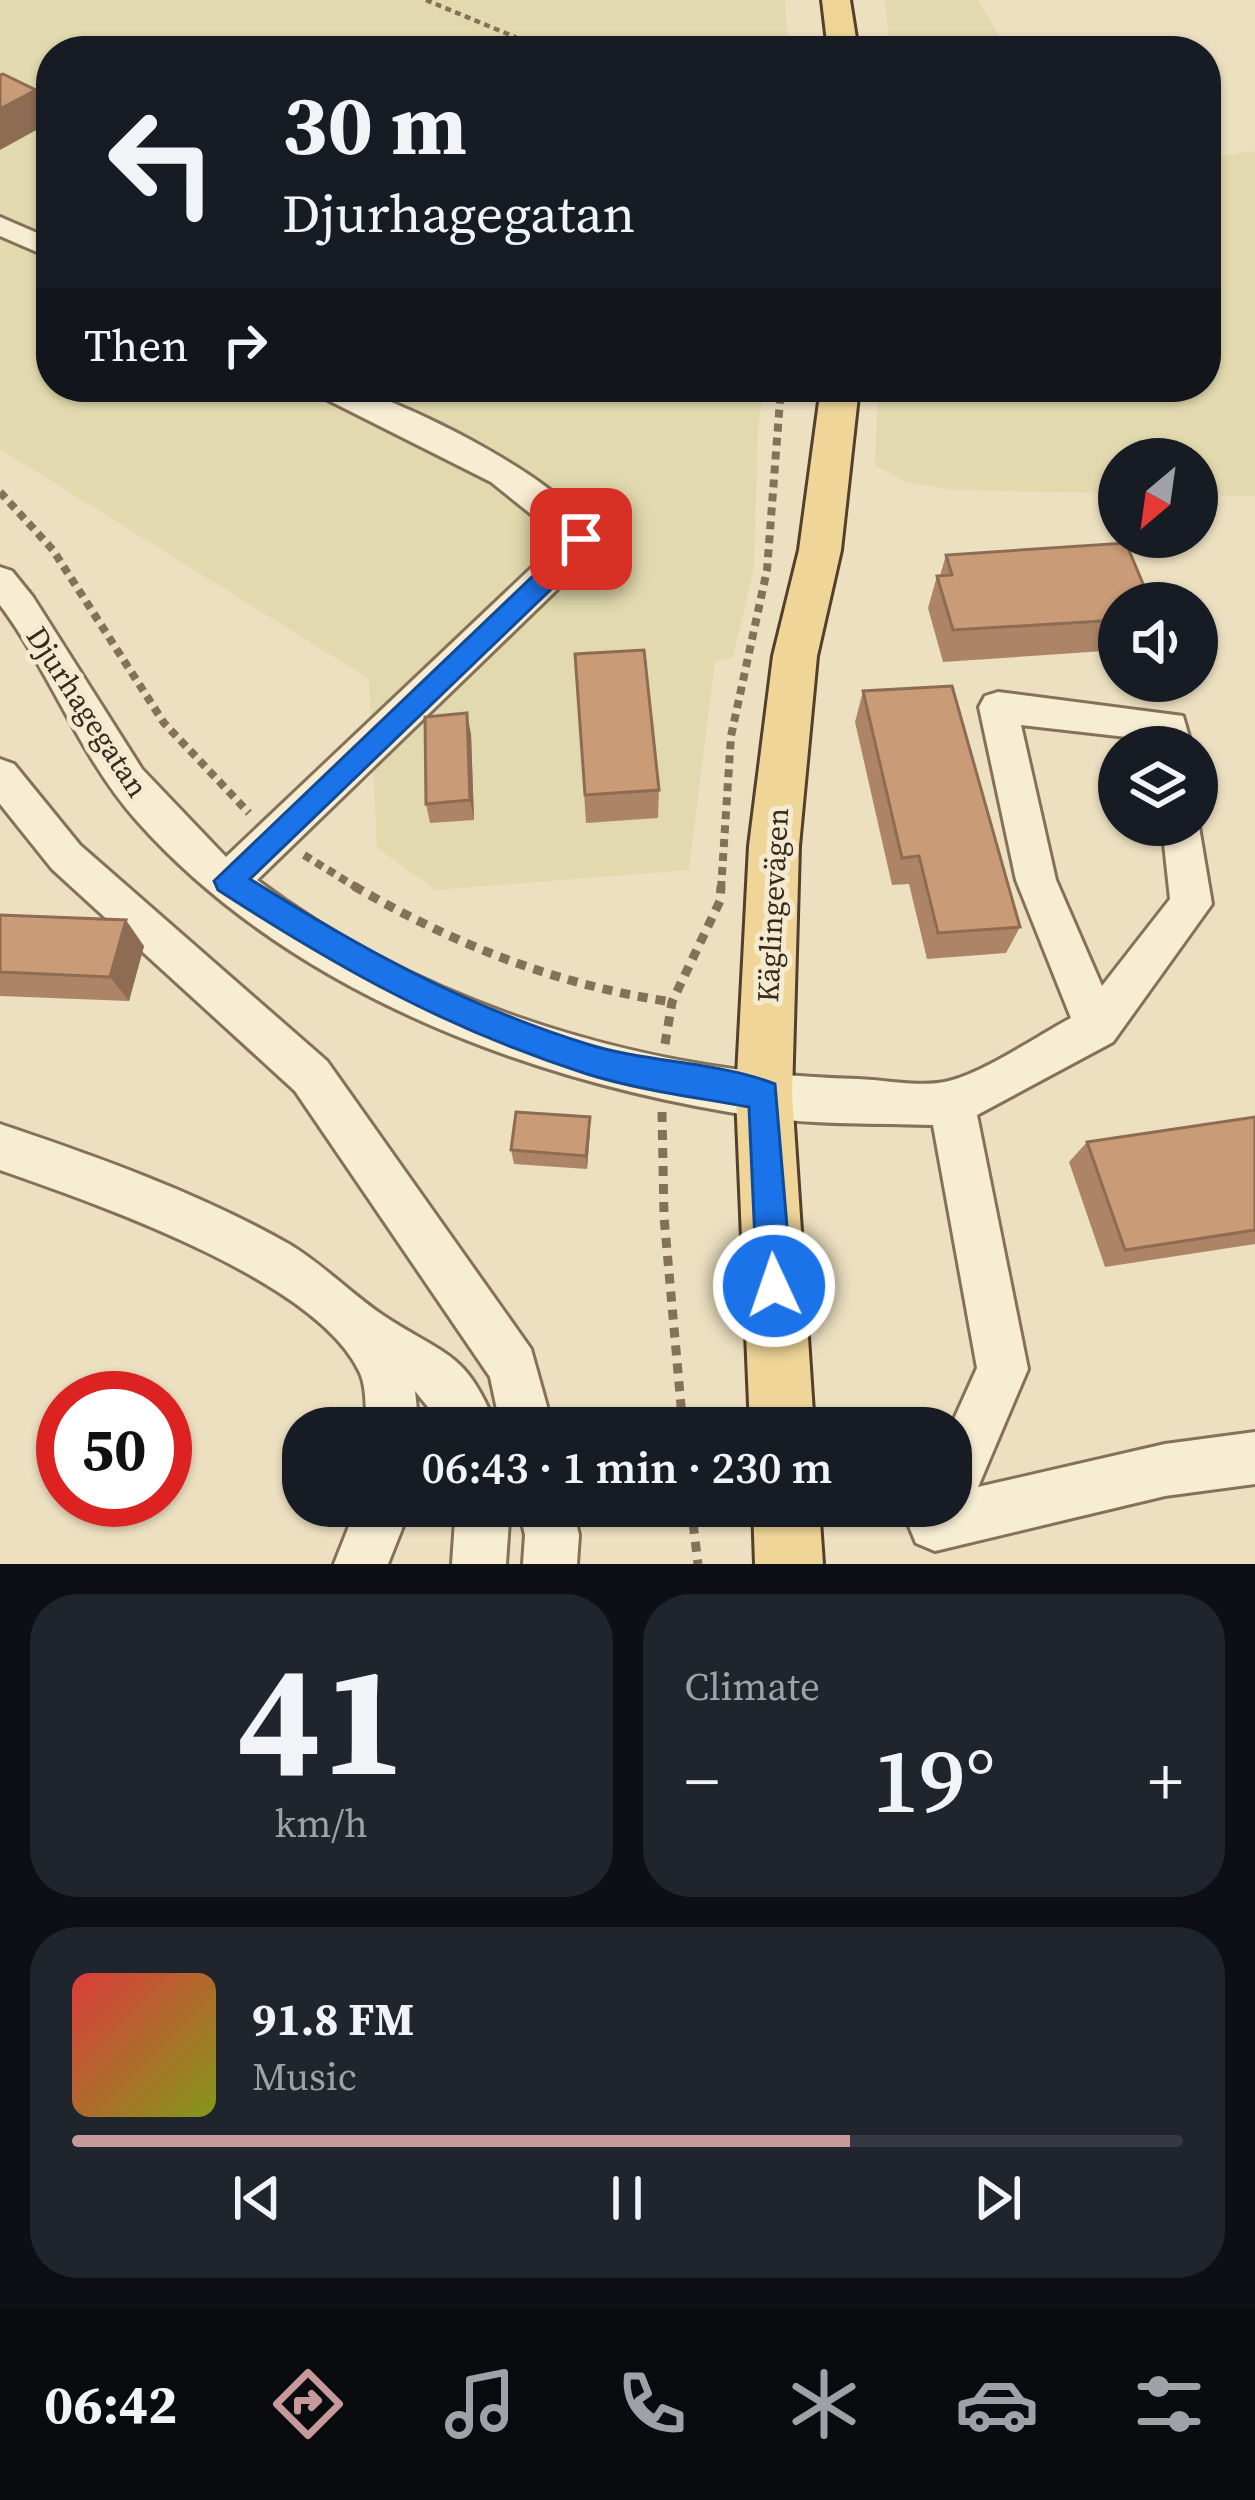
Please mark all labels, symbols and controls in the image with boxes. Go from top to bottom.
text: 30 m [282,67,467,182]
icon: left [84,84,240,240]
text: Djurhagegatan [282,176,635,250]
icon: right [212,312,278,378]
text: Then [84,314,188,376]
north arrow [1098,438,1218,558]
map controls [1098,438,1218,846]
pin [530,488,632,590]
icon: arrive [548,506,614,572]
button: sound [1098,582,1218,702]
street label: Djurhagegatan [17,618,158,805]
button: layers [1098,726,1218,846]
street label: Käglingevägen [747,807,798,1003]
position arrow [711,1223,837,1349]
speed limit sign: 50 [36,1371,192,1527]
text: 06:43 · 1 min · 230 m [422,1436,832,1498]
text: 41 [237,1612,406,1826]
text: Climate [685,1660,820,1713]
text: 19° [872,1719,995,1842]
text: − [685,1736,719,1826]
text: + [1148,1736,1183,1826]
text: km/h [275,1797,368,1850]
text: 91.8 FM [252,1988,414,2050]
text: Music [252,2050,357,2103]
icon: previous [224,2165,290,2231]
icon: pause [594,2165,660,2231]
icon: next [965,2165,1031,2231]
icon: directions [266,2362,350,2446]
icon: music [438,2362,522,2446]
icon: phone [610,2362,694,2446]
icon: climate [782,2362,866,2446]
icon: car [955,2362,1039,2446]
icon: filters [1127,2362,1211,2446]
text: 06:42 [44,2367,177,2441]

